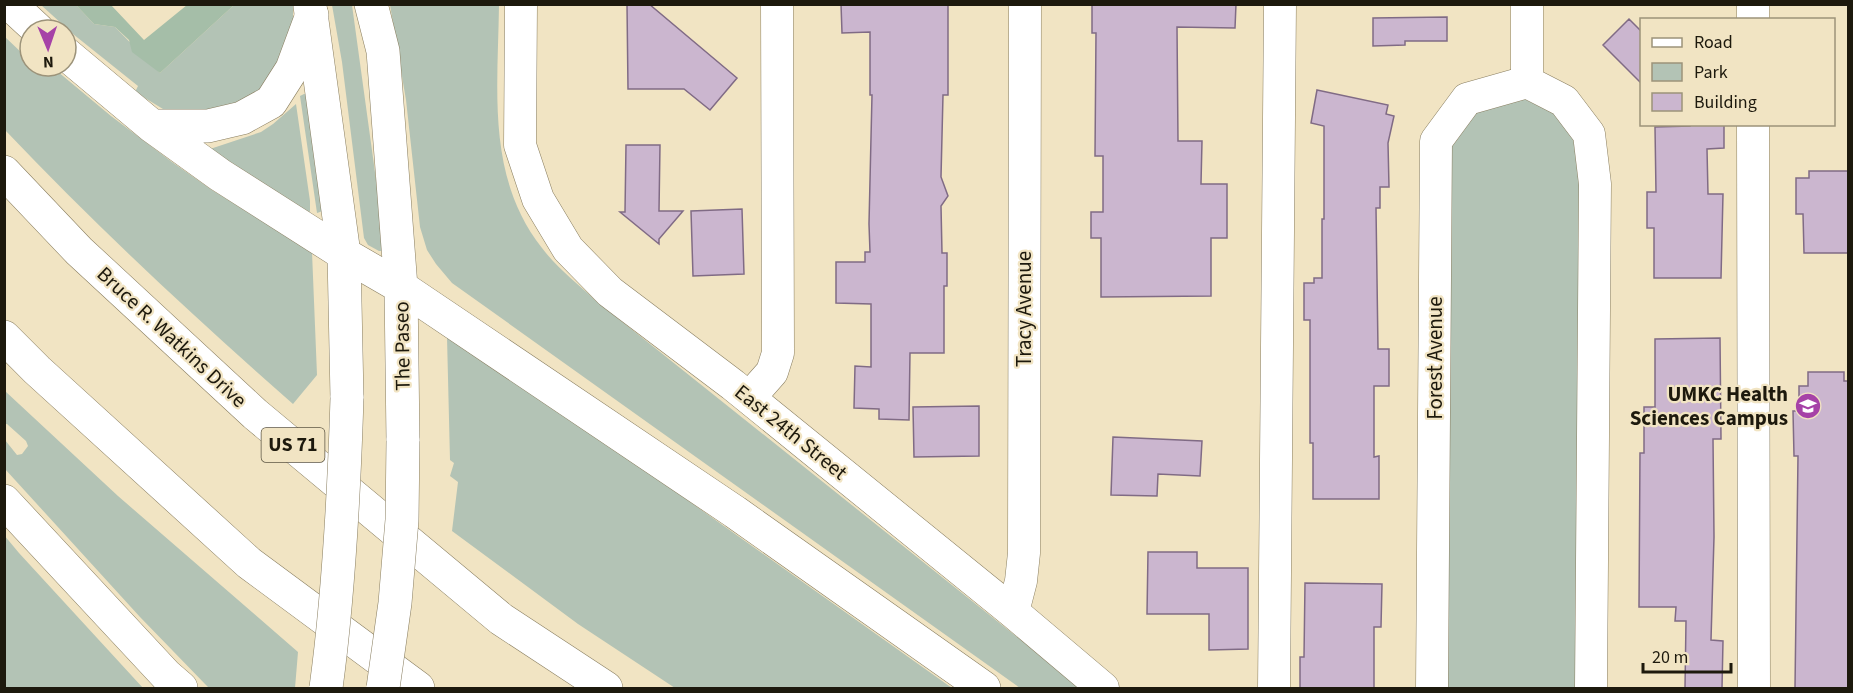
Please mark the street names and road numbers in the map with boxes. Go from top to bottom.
street label: Tracy Avenue [1009,251,1039,367]
street label: Bruce R. Watkins Drive [90,259,254,415]
street label: Forest Avenue [1420,296,1450,420]
street label: The Paseo [386,301,418,391]
street label: East 24th Street [728,377,854,487]
road number: US 71 [262,428,324,462]

